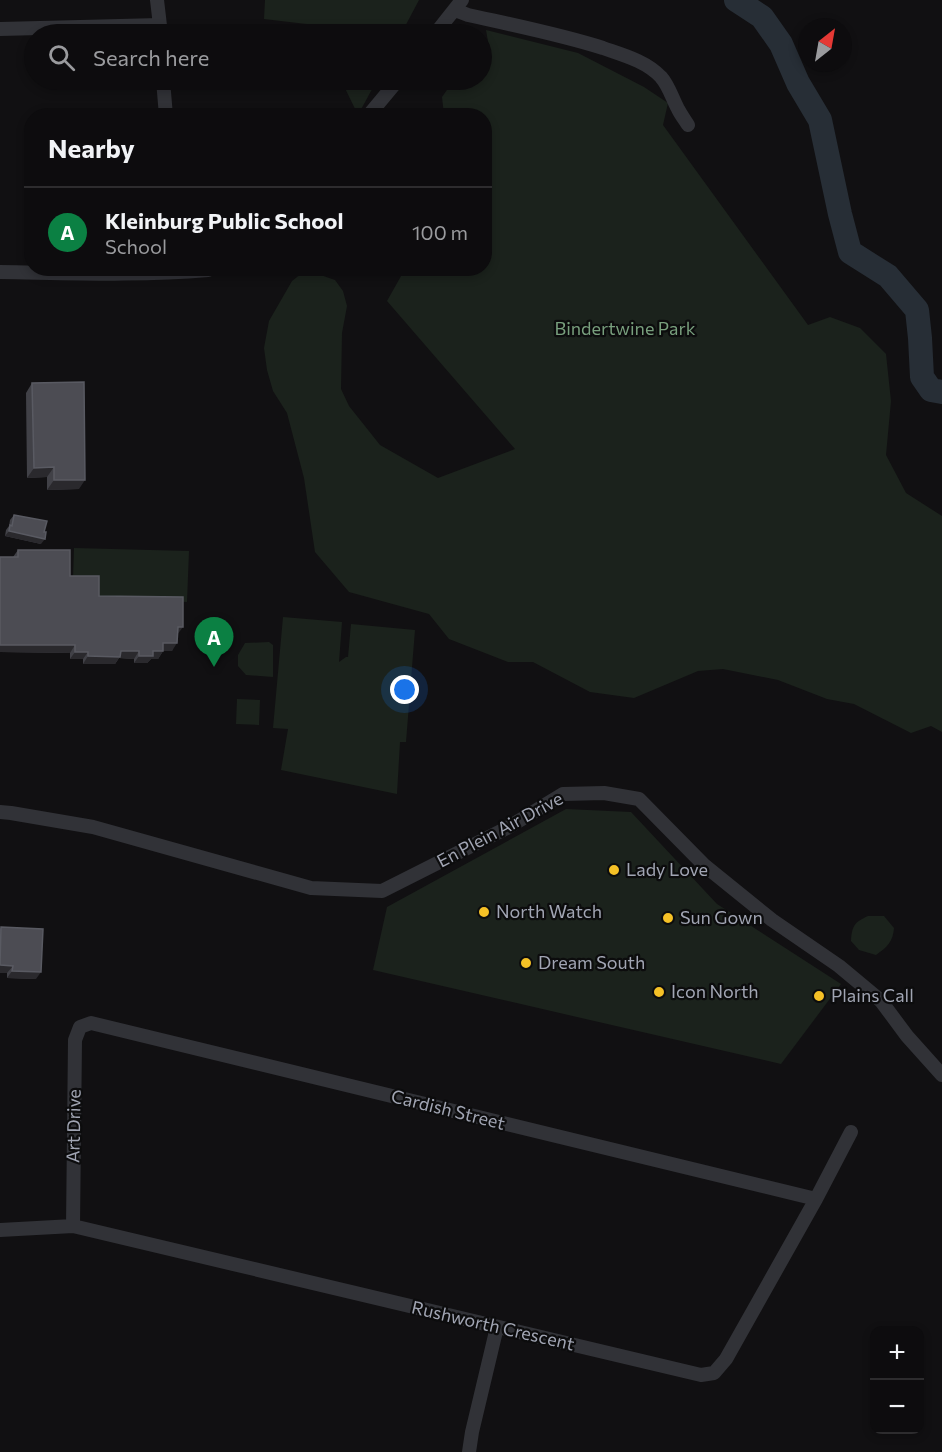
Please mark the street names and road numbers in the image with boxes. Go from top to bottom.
street label: En Plein Air Drive [433,787,566,872]
street label: Cardish Street [389,1084,507,1134]
street label: Art Drive [61,1089,85,1163]
street label: Rushworth Crescent [410,1296,577,1354]

